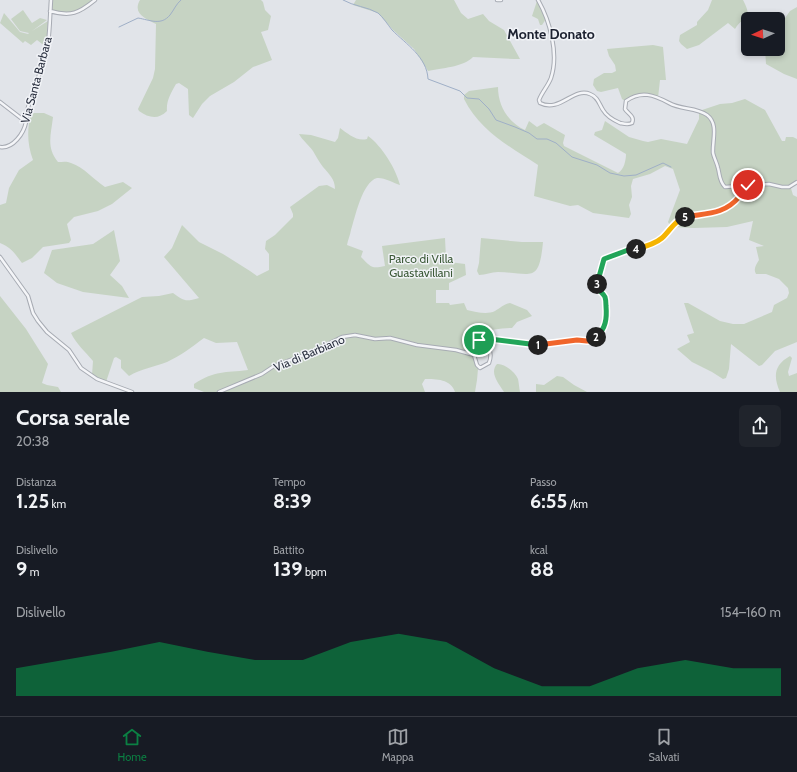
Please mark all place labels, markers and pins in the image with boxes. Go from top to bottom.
pin [731,168,765,202]
pin: 5 [675,207,695,227]
pin: 4 [626,239,646,259]
pin: 3 [587,274,607,294]
pin [462,323,496,357]
pin: 2 [586,327,606,347]
pin: 1 [528,335,548,355]

